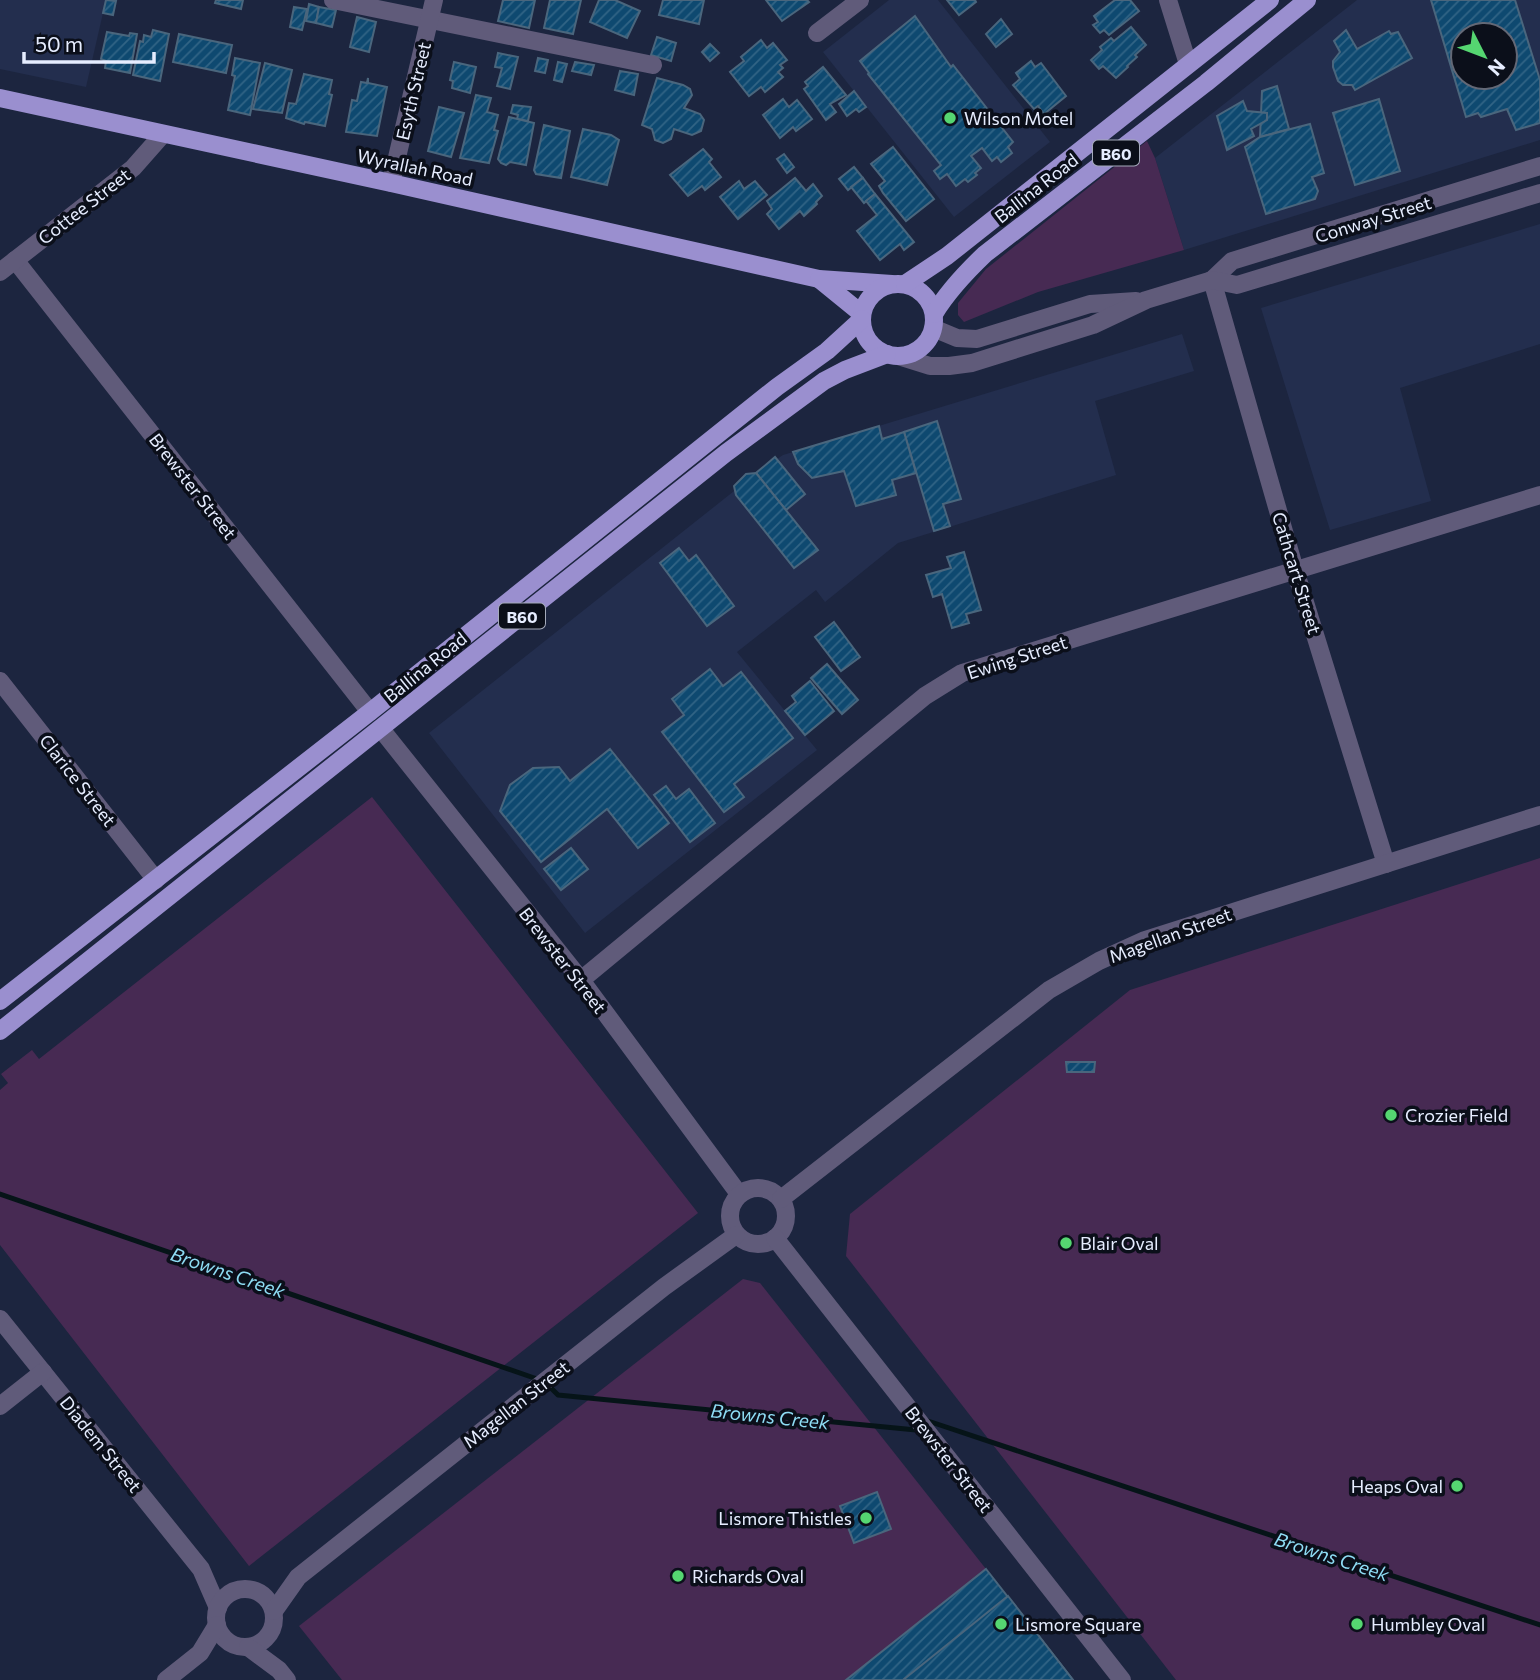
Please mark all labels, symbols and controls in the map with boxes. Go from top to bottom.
scale bar [24,21,154,65]
north arrow [1449,21,1519,91]
text: 50 m [35,31,83,56]
street label: Esyth Street [391,40,435,142]
text: N [1484,55,1510,81]
place label: Wilson Motel [964,107,1073,129]
marker: Wilson Motel [942,110,958,126]
road number: B60 [1093,140,1139,166]
street label: Wyrallah Road [355,144,475,190]
street label: Ballina Road [990,149,1082,227]
street label: Cottee Street [34,163,134,249]
street label: Conway Street [1312,191,1434,247]
street label: Brewster Street [145,429,241,543]
street label: Cathcart Street [1268,509,1326,637]
road number: B60 [499,604,545,628]
street label: Ballina Road [379,627,471,707]
street label: Ewing Street [964,630,1070,684]
street label: Clarice Street [35,730,121,830]
street label: Brewster Street [515,903,611,1017]
street label: Magellan Street [1106,903,1234,967]
place label: Crozier Field [1405,1104,1508,1126]
marker: Crozier Field [1383,1107,1399,1123]
place label: Blair Oval [1080,1232,1159,1254]
marker: Blair Oval [1058,1235,1074,1251]
water label: Browns Creek [168,1242,289,1303]
street label: Magellan Street [458,1356,574,1452]
street label: Diadem Street [56,1392,146,1496]
water label: Browns Creek [709,1398,831,1434]
street label: Brewster Street [901,1402,997,1516]
place label: Heaps Oval [1351,1475,1443,1497]
marker: Heaps Oval [1449,1478,1465,1494]
place label: Lismore Thistles [718,1507,852,1529]
marker: Lismore Thistles [858,1510,874,1526]
water label: Browns Creek [1272,1527,1393,1586]
place label: Richards Oval [692,1565,804,1587]
marker: Richards Oval [670,1568,686,1584]
place label: Lismore Square [1015,1613,1141,1635]
place label: Humbley Oval [1371,1613,1485,1635]
marker: Lismore Square [993,1616,1009,1632]
marker: Humbley Oval [1349,1616,1365,1632]

